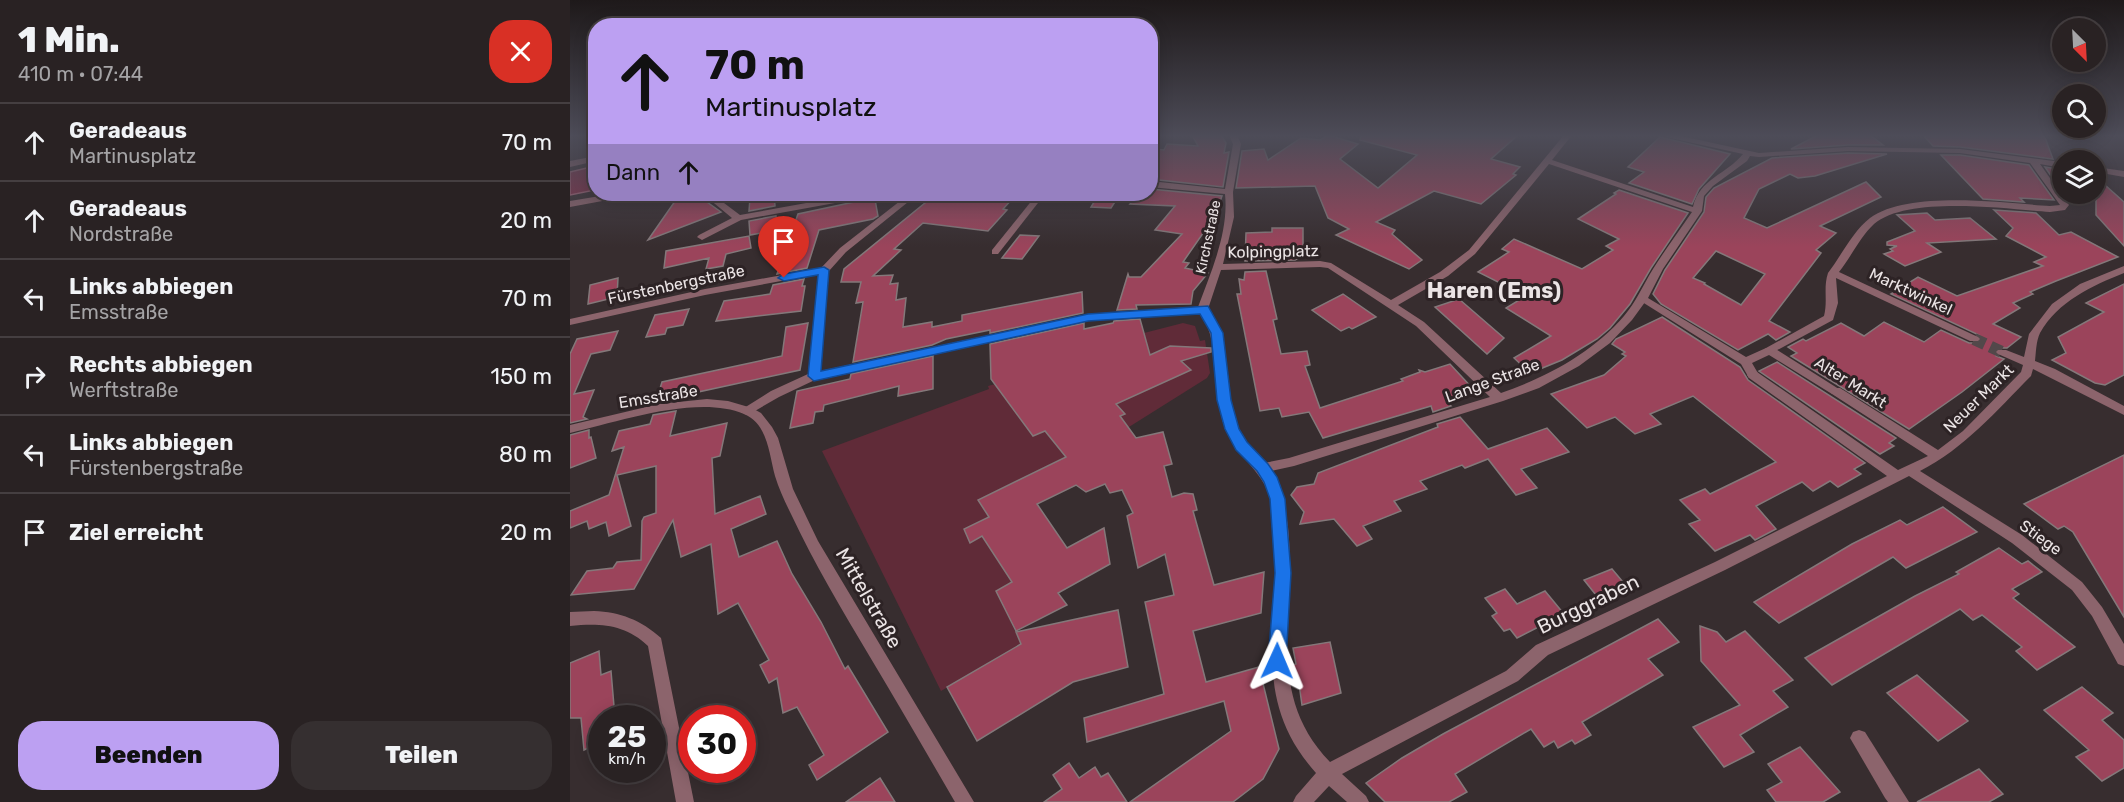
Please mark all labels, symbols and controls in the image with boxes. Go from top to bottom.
text: 1 Min. [18,18,120,61]
north arrow [2052,18,2106,72]
map controls [2052,18,2106,204]
button: close [489,20,552,83]
text: 70 m [705,40,805,90]
icon: ahead [606,42,684,120]
text: 410 m · 07:44 [18,62,143,86]
button: search [2052,84,2106,138]
text: Martinusplatz [705,91,877,123]
text: Geradeaus [69,117,187,144]
icon: ahead [18,126,51,159]
text: 70 m [502,129,552,156]
text: Martinusplatz [69,144,196,168]
button: layers [2052,150,2106,204]
icon: ahead [672,156,705,189]
text: Dann [606,159,660,186]
text: Geradeaus [69,195,187,222]
street label: Kirchstraße [1192,199,1225,275]
icon: ahead [18,204,51,237]
text: 20 m [500,207,552,234]
pin [758,216,809,278]
text: Nordstraße [69,222,173,246]
icon: arrive [767,225,800,258]
street label: Kolpingplatz [1227,241,1319,262]
street label: Fürstenbergstraße [606,261,746,308]
street label: Marktwinkel [1866,264,1955,319]
text: Links abbiegen [69,273,233,300]
district label: Haren (Ems) [1427,277,1561,304]
icon: left [18,282,51,315]
text: 70 m [502,285,552,312]
text: Emsstraße [69,300,169,324]
text: Rechts abbiegen [69,351,253,378]
street label: Alter Markt [1811,353,1890,412]
street label: Lange Straße [1442,355,1542,406]
icon: right [18,360,51,393]
street label: Neuer Markt [1939,360,2017,437]
text: 150 m [491,363,552,390]
text: Werftstraße [69,378,178,402]
street label: Emsstraße [617,381,699,412]
text: Links abbiegen [69,429,233,456]
icon: left [18,438,51,471]
text: 80 m [499,441,552,468]
text: Fürstenbergstraße [69,456,243,480]
icon: arrive [18,516,51,549]
street label: Stiege [2016,516,2066,559]
text: Ziel erreicht [69,519,203,546]
text: 20 m [500,519,552,546]
street label: Mittelstraße [831,544,907,652]
street label: Burggraben [1533,569,1643,639]
position arrow [1245,629,1309,693]
speed limit sign: 30 [678,705,756,783]
text: 25 [608,719,646,755]
button: Beenden [18,721,279,790]
button: Teilen [291,721,552,790]
text: km/h [608,750,646,768]

